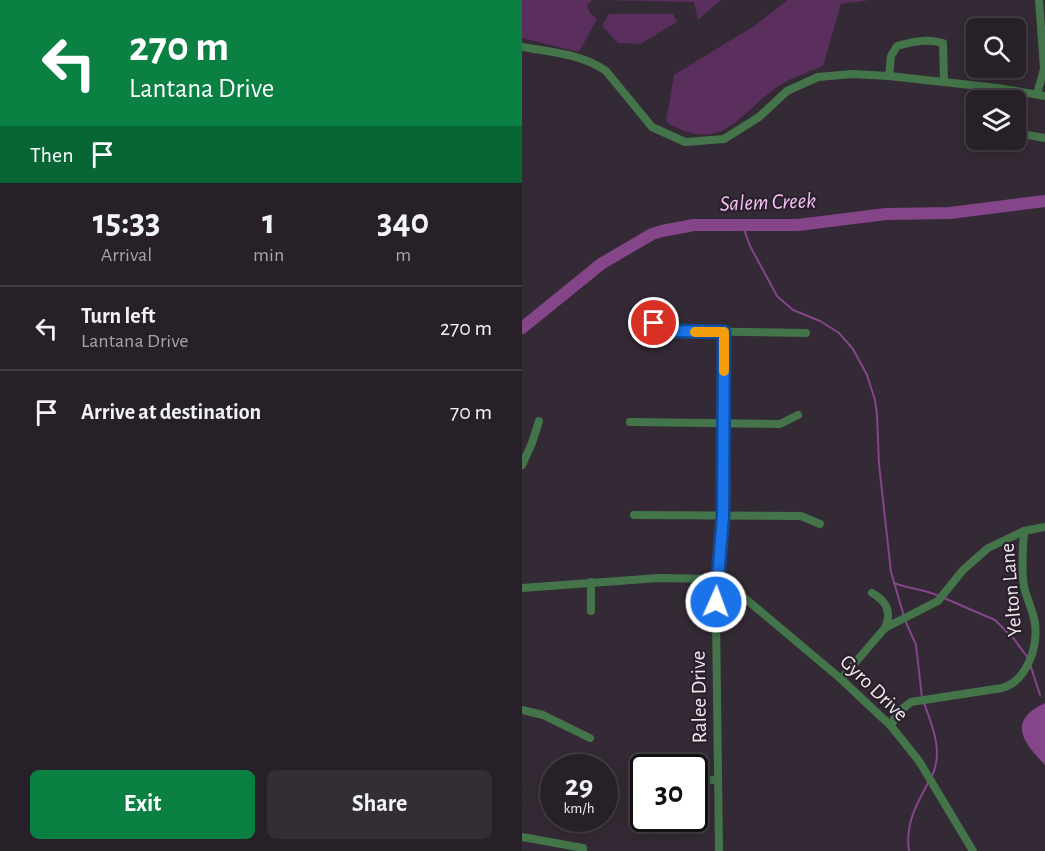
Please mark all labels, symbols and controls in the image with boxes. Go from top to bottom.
map controls [966,18,1026,150]
button: search [966,18,1026,78]
icon: left [30,24,108,102]
text: 270 m [129,26,229,68]
text: Lantana Drive [129,75,274,102]
button: layers [966,90,1026,150]
icon: arrive [86,138,119,171]
text: Then [30,144,74,166]
water label: Salem Creek [719,189,817,215]
text: 15:33 [93,204,160,240]
text: 1 [262,204,275,240]
text: 340 [377,204,429,240]
text: Arrival [101,245,152,265]
text: min [253,245,284,265]
text: m [395,245,411,265]
pin [628,297,679,348]
text: Turn left [81,305,155,327]
icon: arrive [637,306,670,339]
icon: left [30,312,63,345]
text: 270 m [440,317,492,339]
text: Lantana Drive [81,331,189,351]
icon: arrive [30,396,63,429]
text: Arrive at destination [81,401,261,423]
text: 70 m [450,401,492,423]
street label: Yelton Lane [996,542,1026,638]
position arrow [684,570,748,634]
street label: Ralee Drive [688,651,710,743]
street label: Gyro Drive [836,651,912,725]
speed limit sign: 30 [630,754,708,832]
button: Exit [30,770,255,839]
button: Share [267,770,492,839]
text: 29 [565,771,593,801]
text: km/h [564,801,594,816]

